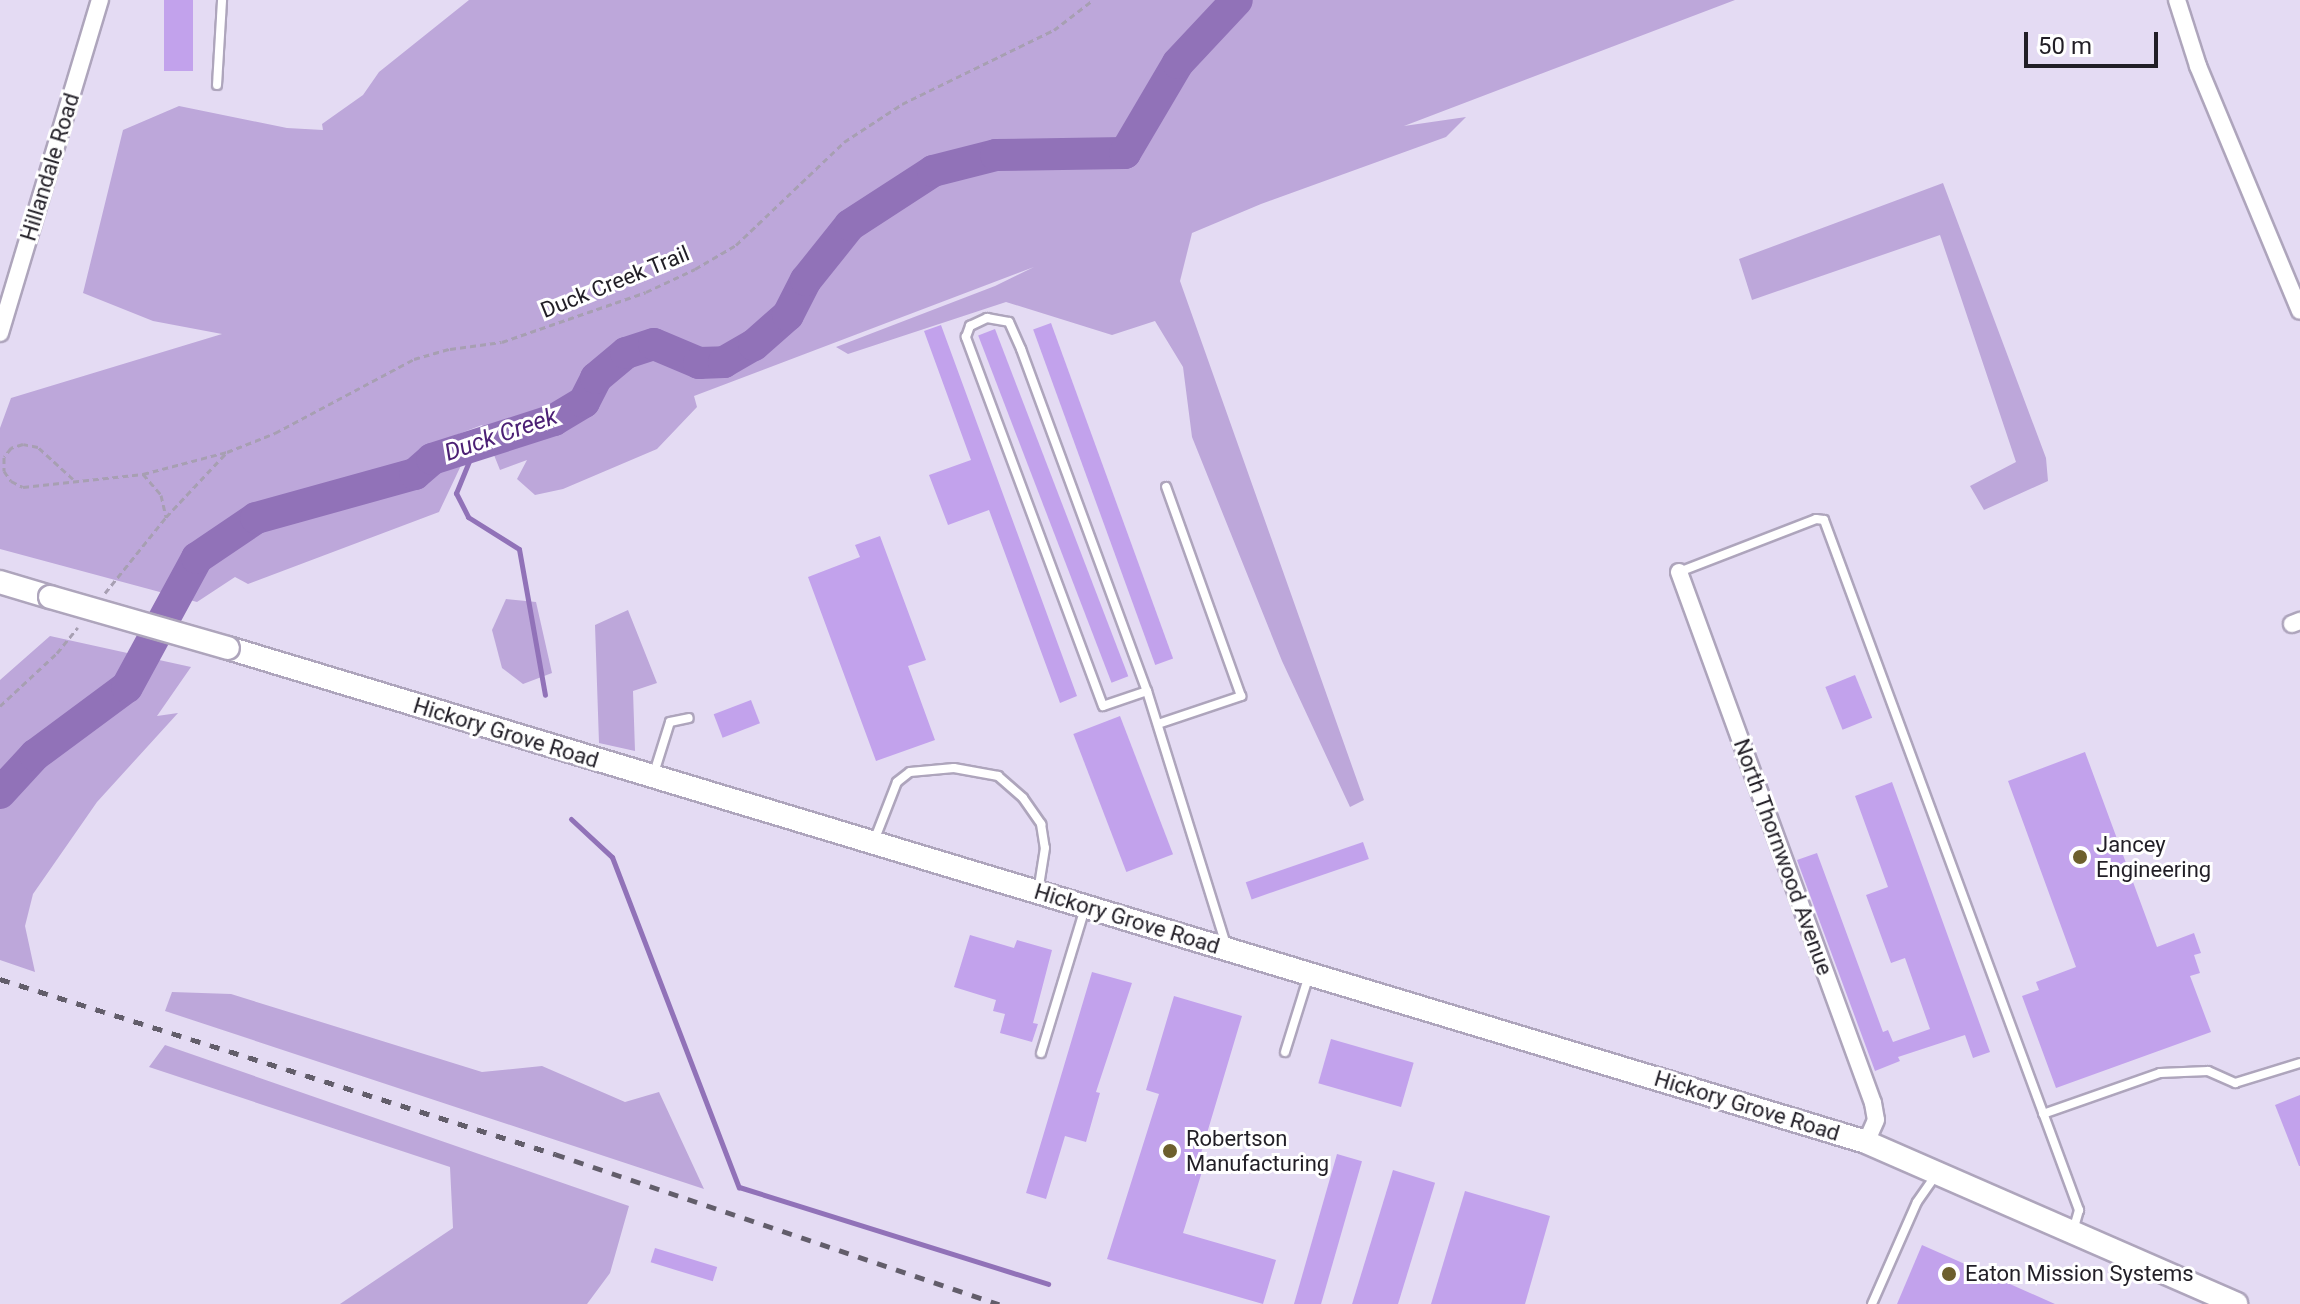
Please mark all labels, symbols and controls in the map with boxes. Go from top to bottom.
scale bar [2028,16,2162,66]
text: 50 m [2038,32,2092,60]
street label: Hillandale Road [15,90,85,244]
street label: Duck Creek Trail [537,240,693,324]
water label: Duck Creek [441,402,561,468]
street label: Hickory Grove Road [410,692,602,774]
street label: North Thornwood Avenue [1728,735,1838,979]
place label: Jancey Engineering [2096,831,2211,882]
marker: Jancey Engineering [2071,848,2089,866]
street label: Hickory Grove Road [1031,878,1223,960]
street label: Hickory Grove Road [1651,1065,1843,1147]
place label: Robertson Manufacturing [1186,1125,1329,1176]
marker: Robertson Manufacturing [1161,1142,1179,1160]
place label: Eaton Mission Systems [1965,1261,2194,1287]
marker: Eaton Mission Systems [1940,1265,1958,1283]

